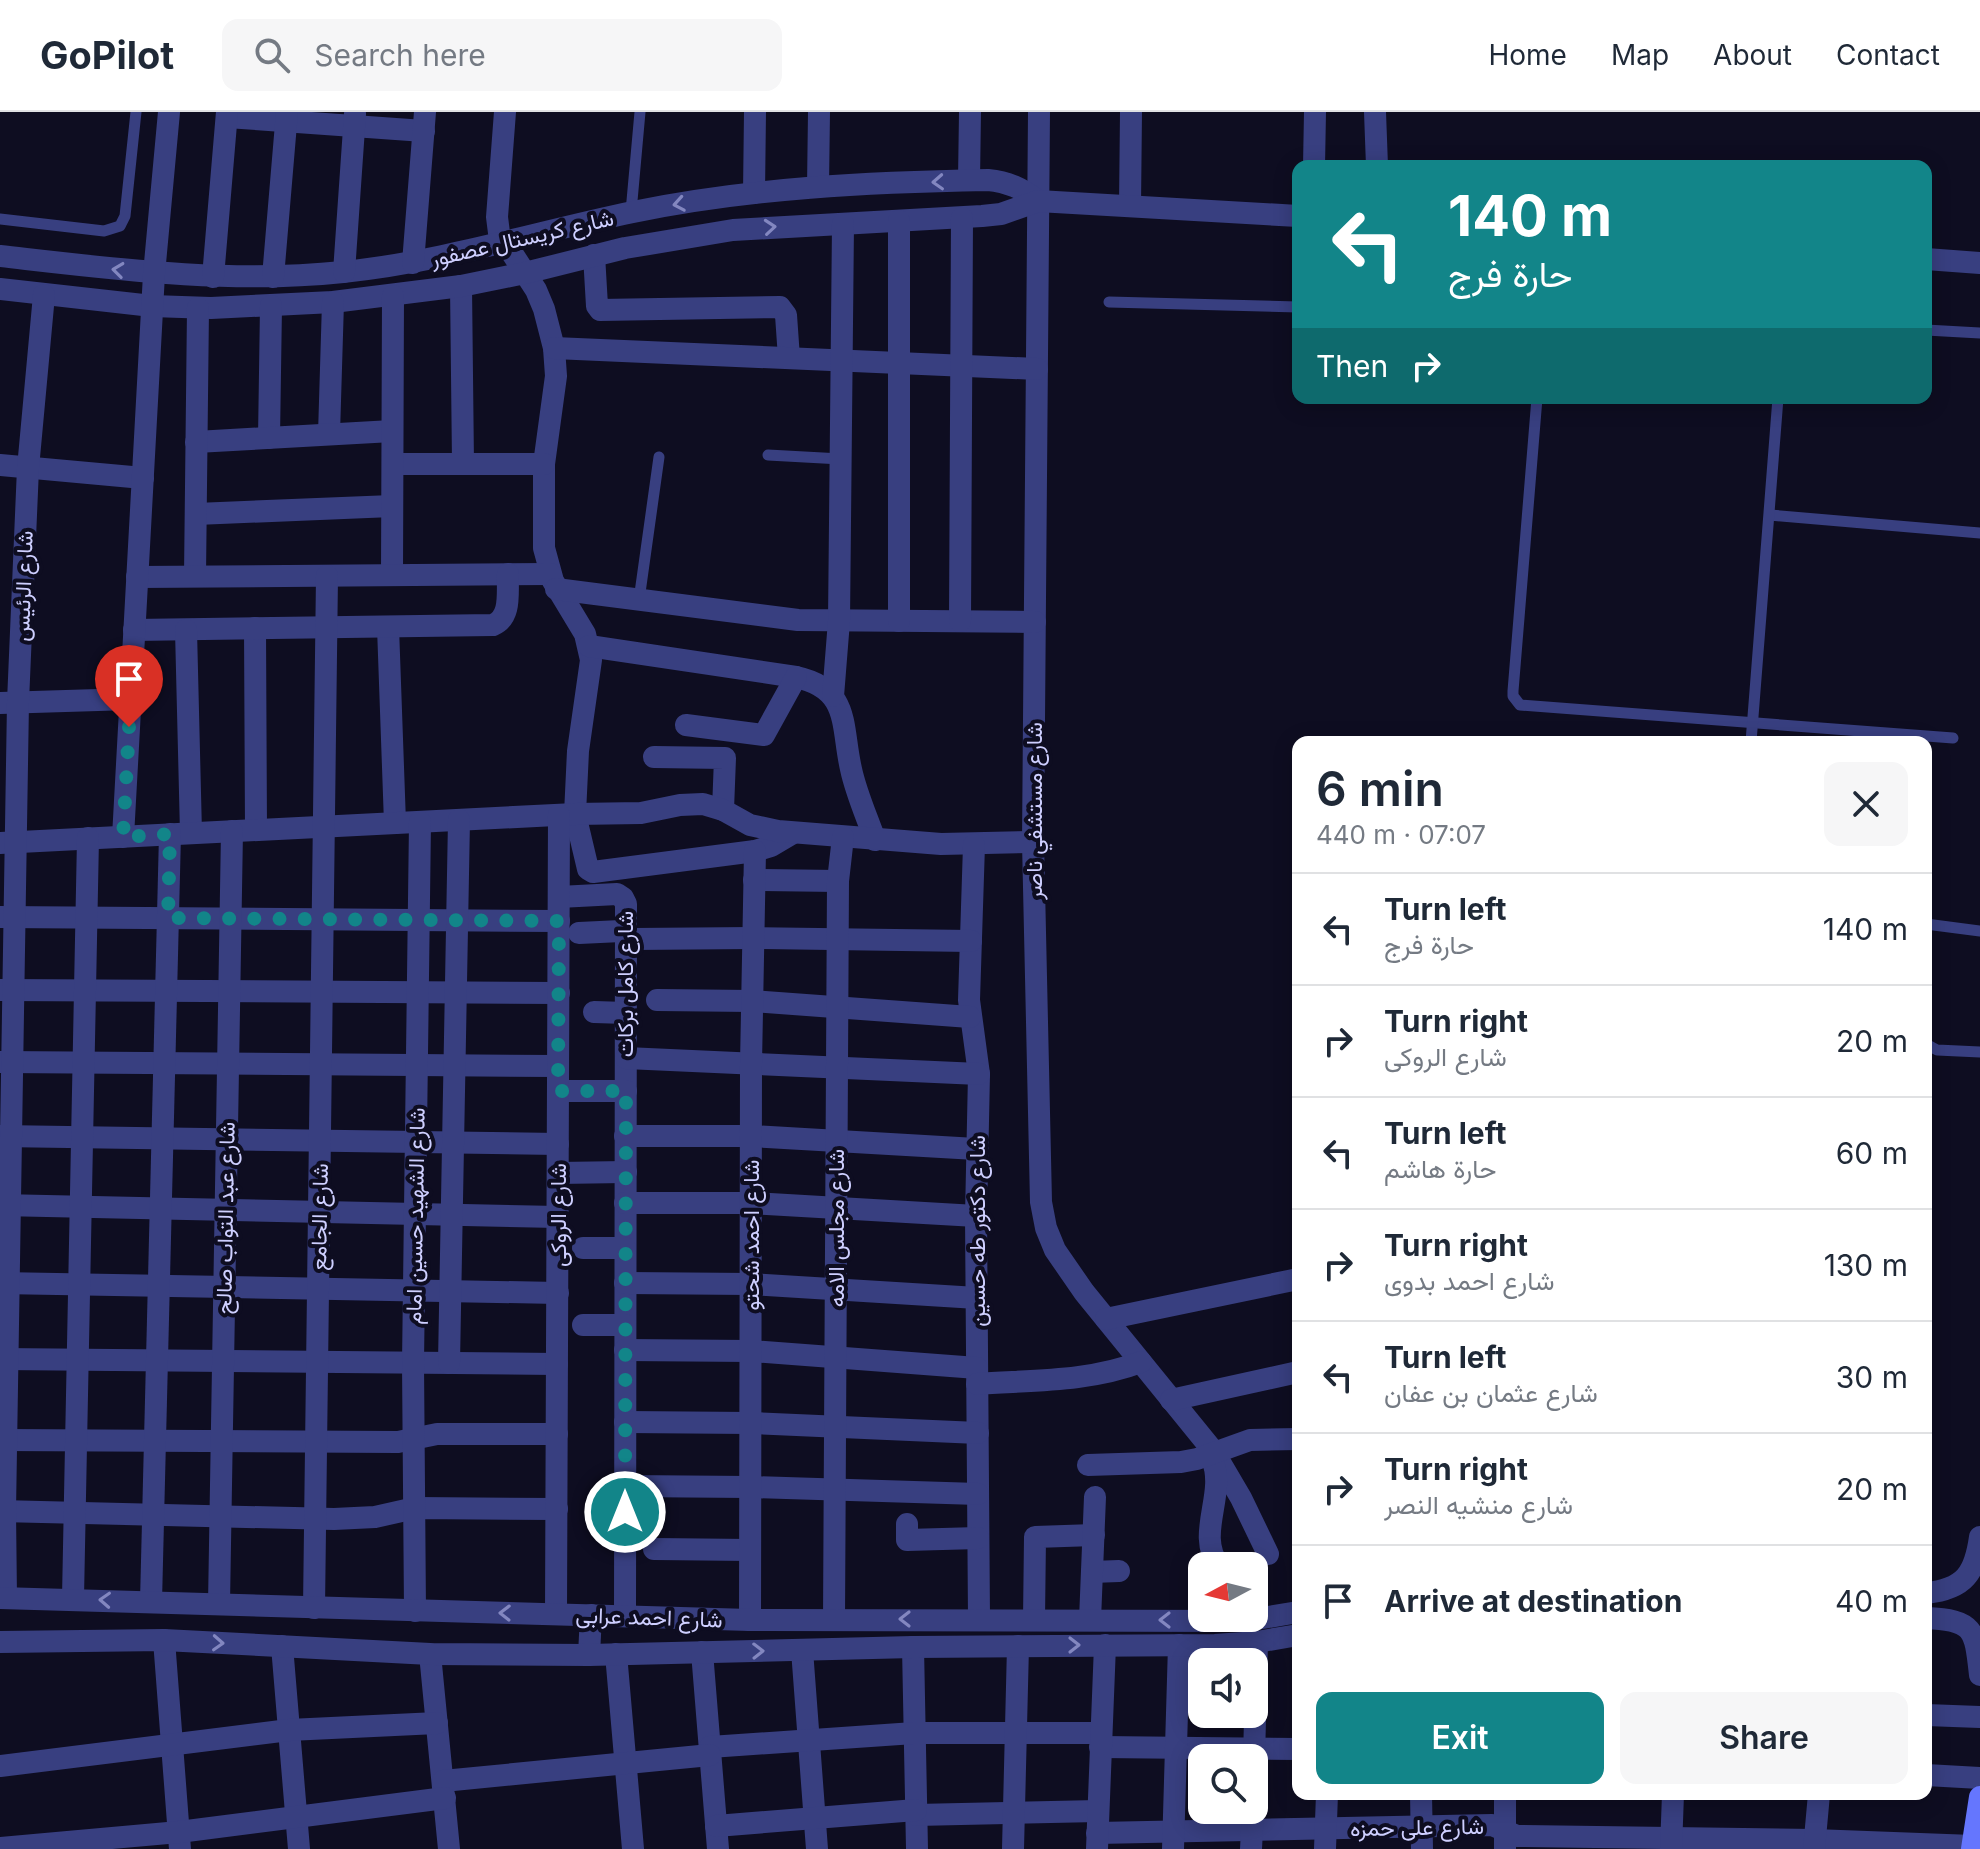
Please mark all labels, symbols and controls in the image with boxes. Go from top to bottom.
search box [222,19,782,91]
text: GoPilot [40,32,174,78]
icon: search [250,33,294,77]
text: Search here [314,37,486,73]
text: Home [1488,38,1567,72]
text: Map [1611,38,1669,72]
text: About [1713,38,1792,72]
text: Contact [1836,38,1940,72]
one-way arrow [931,173,944,190]
text: 140 m [1448,182,1612,250]
icon: left [1316,192,1420,296]
one-way arrow [672,194,685,211]
street label: شارع كريستال عصفور [427,204,617,274]
one-way arrow [764,219,777,236]
text: حارة فرج [1448,252,1572,296]
one-way arrow [111,262,125,279]
icon: right [1404,344,1448,388]
text: Then [1316,348,1388,384]
street label: شارع الرئيس [8,530,40,642]
pin [95,645,163,727]
icon: arrive [107,657,151,701]
street label: شارع مستشفي ناصر [1021,722,1053,901]
text: 6 min [1316,759,1444,818]
button: close [1824,762,1908,846]
text: 440 m · 07:07 [1316,819,1486,850]
text: Turn left [1384,891,1506,927]
icon: left [1316,907,1360,951]
street label: شارع كامل بركات [612,911,640,1057]
text: 140 m [1823,911,1908,947]
text: حارة فرج [1384,929,1474,960]
text: Turn right [1384,1003,1528,1039]
icon: right [1316,1019,1360,1063]
text: 20 m [1836,1023,1908,1059]
text: شارع الروكى [1384,1041,1507,1072]
street label: شارع الشهيد حسين امام [400,1107,432,1325]
text: Turn left [1384,1115,1506,1151]
street label: شارع عبد التواب صالح [210,1121,242,1315]
icon: left [1316,1131,1360,1175]
street label: شارع دكتور طه حسين [964,1135,992,1327]
text: 60 m [1836,1135,1908,1171]
street label: شارع مجلس الامه [823,1149,851,1307]
text: حارة هاشم [1384,1153,1496,1184]
street label: شارع احمد شحتو [738,1160,766,1310]
street label: شارع الجامع [305,1163,335,1271]
street label: شارع الروكى [545,1163,573,1267]
text: Turn right [1384,1227,1528,1263]
icon: right [1316,1243,1360,1287]
text: 130 m [1824,1247,1908,1283]
text: شارع احمد بدوى [1384,1265,1555,1296]
text: Turn left [1384,1339,1506,1375]
icon: left [1316,1355,1360,1399]
text: 30 m [1836,1359,1908,1395]
text: شارع عثمان بن عفان [1384,1377,1598,1408]
text: Turn right [1384,1451,1528,1487]
icon: right [1316,1467,1360,1511]
position arrow [583,1470,667,1554]
text: 20 m [1836,1471,1908,1507]
text: شارع منشيه النصر [1384,1489,1573,1520]
north arrow [1188,1552,1268,1632]
map controls [1188,1552,1268,1824]
icon: arrive [1316,1579,1360,1623]
text: Arrive at destination [1384,1583,1682,1619]
text: 40 m [1835,1583,1908,1619]
one-way arrow [98,1591,111,1608]
street label: شارع احمد عرابى [575,1601,723,1635]
one-way arrow [498,1604,511,1622]
one-way arrow [898,1610,911,1628]
one-way arrow [1158,1612,1171,1629]
one-way arrow [212,1634,225,1651]
one-way arrow [1068,1637,1081,1654]
one-way arrow [752,1642,765,1660]
button: sound [1188,1648,1268,1728]
button: Exit [1316,1692,1604,1784]
button: Share [1620,1692,1908,1784]
button: search [1188,1744,1268,1824]
street label: شارع على حمزه [1350,1813,1484,1843]

